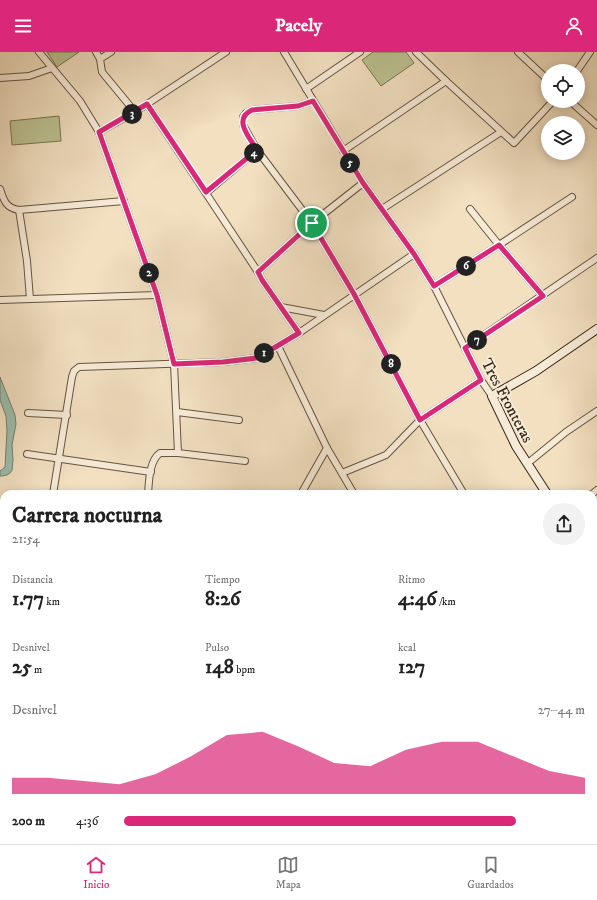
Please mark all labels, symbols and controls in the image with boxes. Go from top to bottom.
icon: menu [12,15,34,37]
text: Pacely [275,15,322,37]
icon: person [563,15,585,37]
map controls [541,64,585,160]
button: locate [541,64,585,108]
pin: 3 [122,104,142,124]
text: 3 [130,107,134,121]
button: layers [541,116,585,160]
pin: 4 [244,143,264,163]
text: 4 [251,146,257,160]
pin: 5 [340,153,360,173]
text: 5 [347,156,353,170]
pin [295,206,329,240]
icon: arrive [301,212,323,234]
pin: 6 [456,256,476,276]
text: 6 [463,259,469,273]
pin: 2 [139,263,159,283]
text: 2 [146,266,152,280]
pin: 7 [467,330,487,350]
text: 7 [474,333,480,347]
pin: 1 [254,343,274,363]
text: 1 [262,346,266,360]
pin: 8 [381,354,401,374]
street label: Tres Fronteras [477,355,538,446]
text: 8 [388,357,394,371]
text: Carrera nocturna [12,502,162,529]
button: share [543,503,585,545]
text: 21:54 [12,531,40,547]
text: Distancia [12,573,53,587]
text: Tiempo [205,573,240,587]
text: Ritmo [398,573,425,587]
text: 1.77 [12,587,44,612]
text: 8:26 [205,587,240,612]
text: 4:46 [398,587,437,612]
text: km [44,595,60,609]
text: /km [437,595,456,609]
text: Desnivel [12,641,50,655]
text: Pulso [205,641,229,655]
text: kcal [398,641,416,655]
text: 25 [12,655,32,680]
text: 148 [205,655,234,680]
text: 127 [398,655,425,680]
text: m [32,663,42,677]
text: bpm [234,663,255,677]
text: Desnivel [12,702,57,718]
text: 27–44 m [538,702,585,718]
text: 200 m [12,813,45,829]
text: 4:36 [76,813,99,829]
tab: Inicio [83,854,109,892]
tab: Mapa [276,854,301,892]
tab: Guardados [467,854,514,892]

